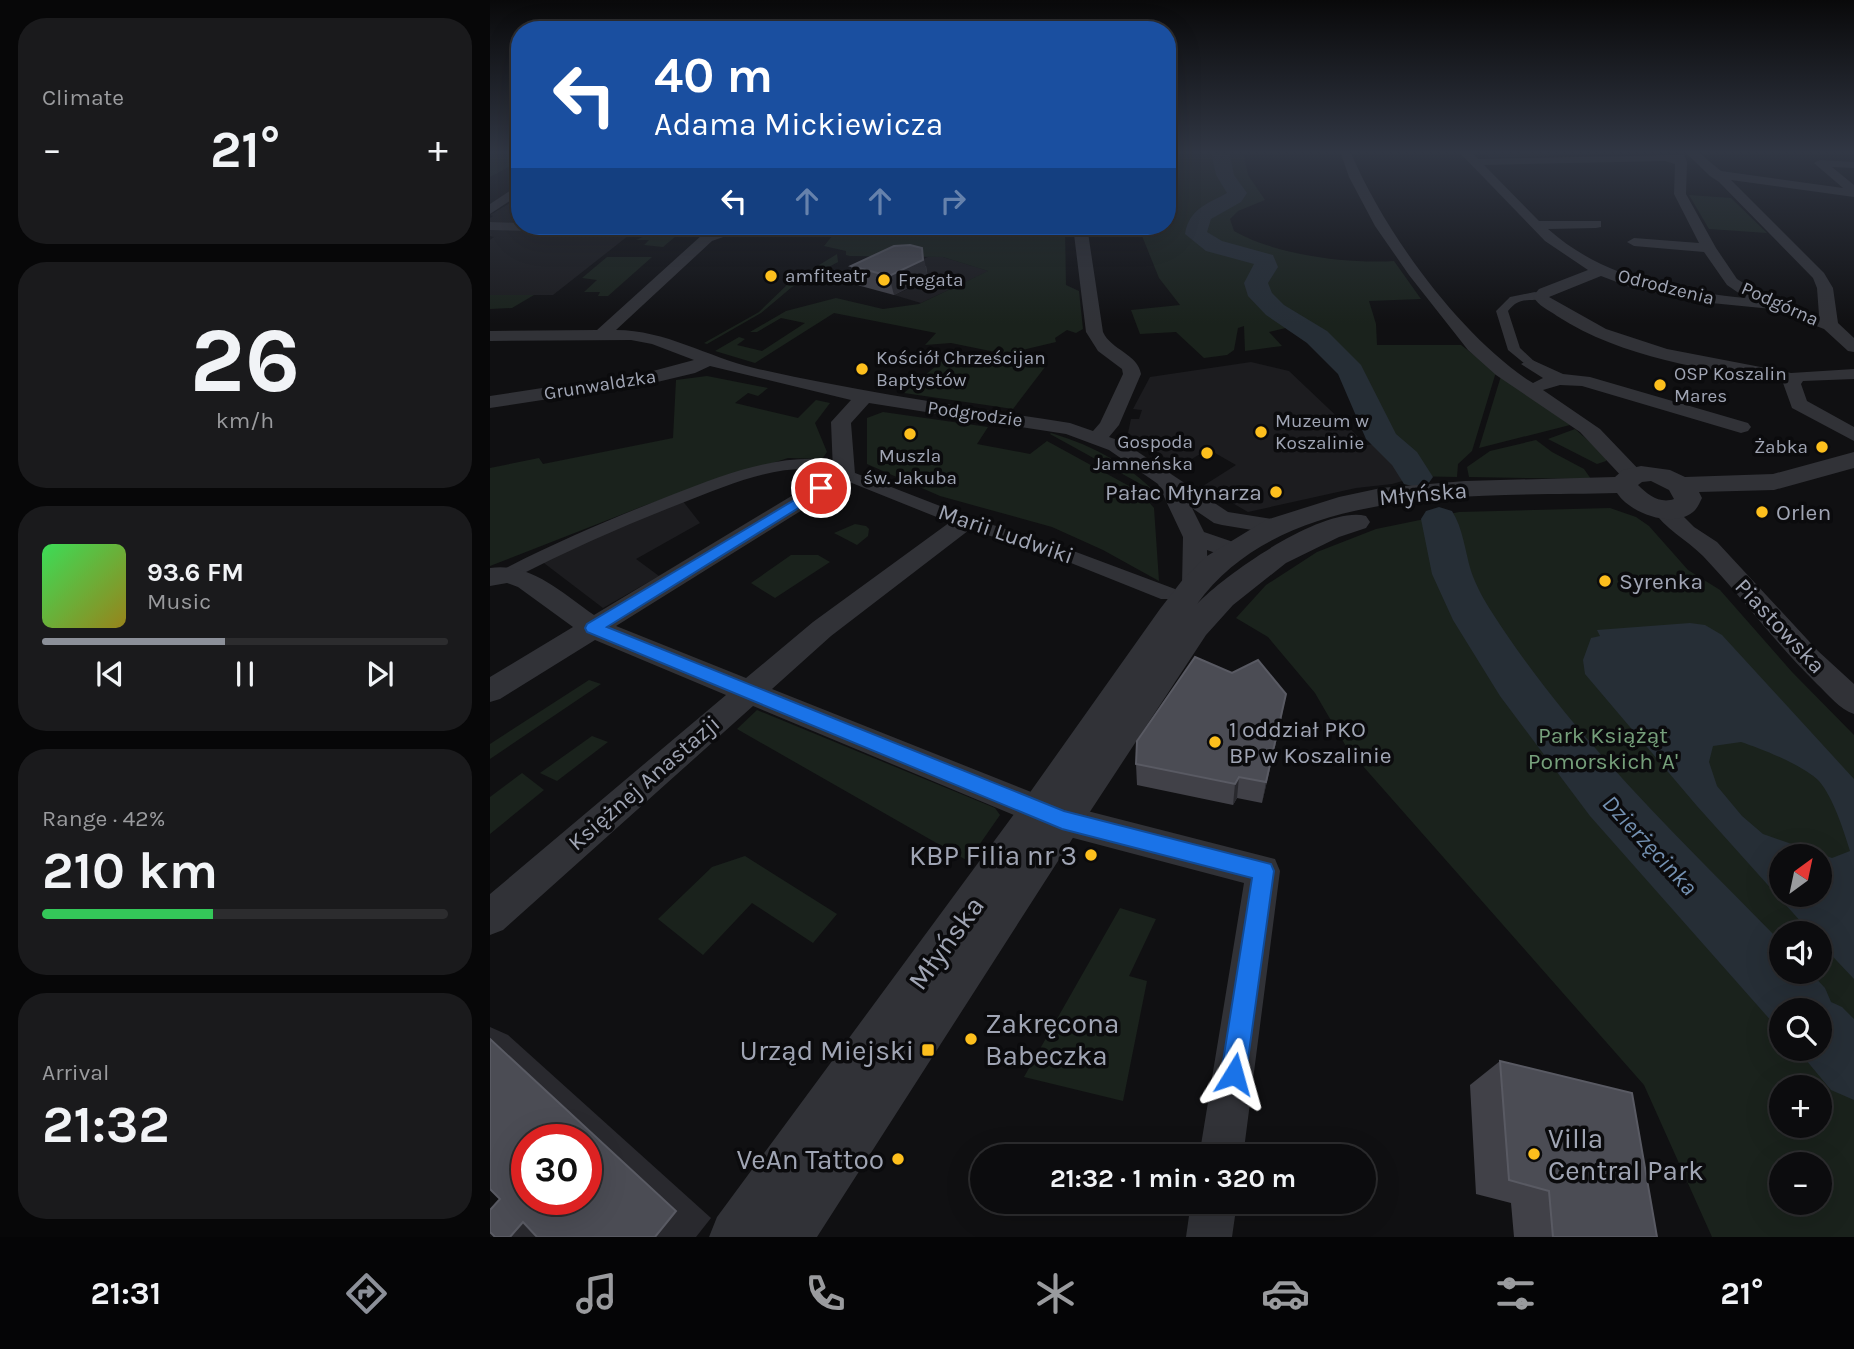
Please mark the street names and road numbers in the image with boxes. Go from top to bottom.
street label: Odrodzenia [1616,264,1716,310]
street label: Podgórna [1738,277,1822,331]
street label: Grunwaldzka [542,365,658,405]
street label: Podgrodzie [926,396,1024,432]
street label: Młyńska [1378,477,1468,511]
street label: Marii Ludwiki [935,498,1077,570]
street label: Piastowska [1729,573,1831,679]
street label: Księżnej Anastazji [563,710,725,856]
street label: Młyńska [901,890,991,996]

